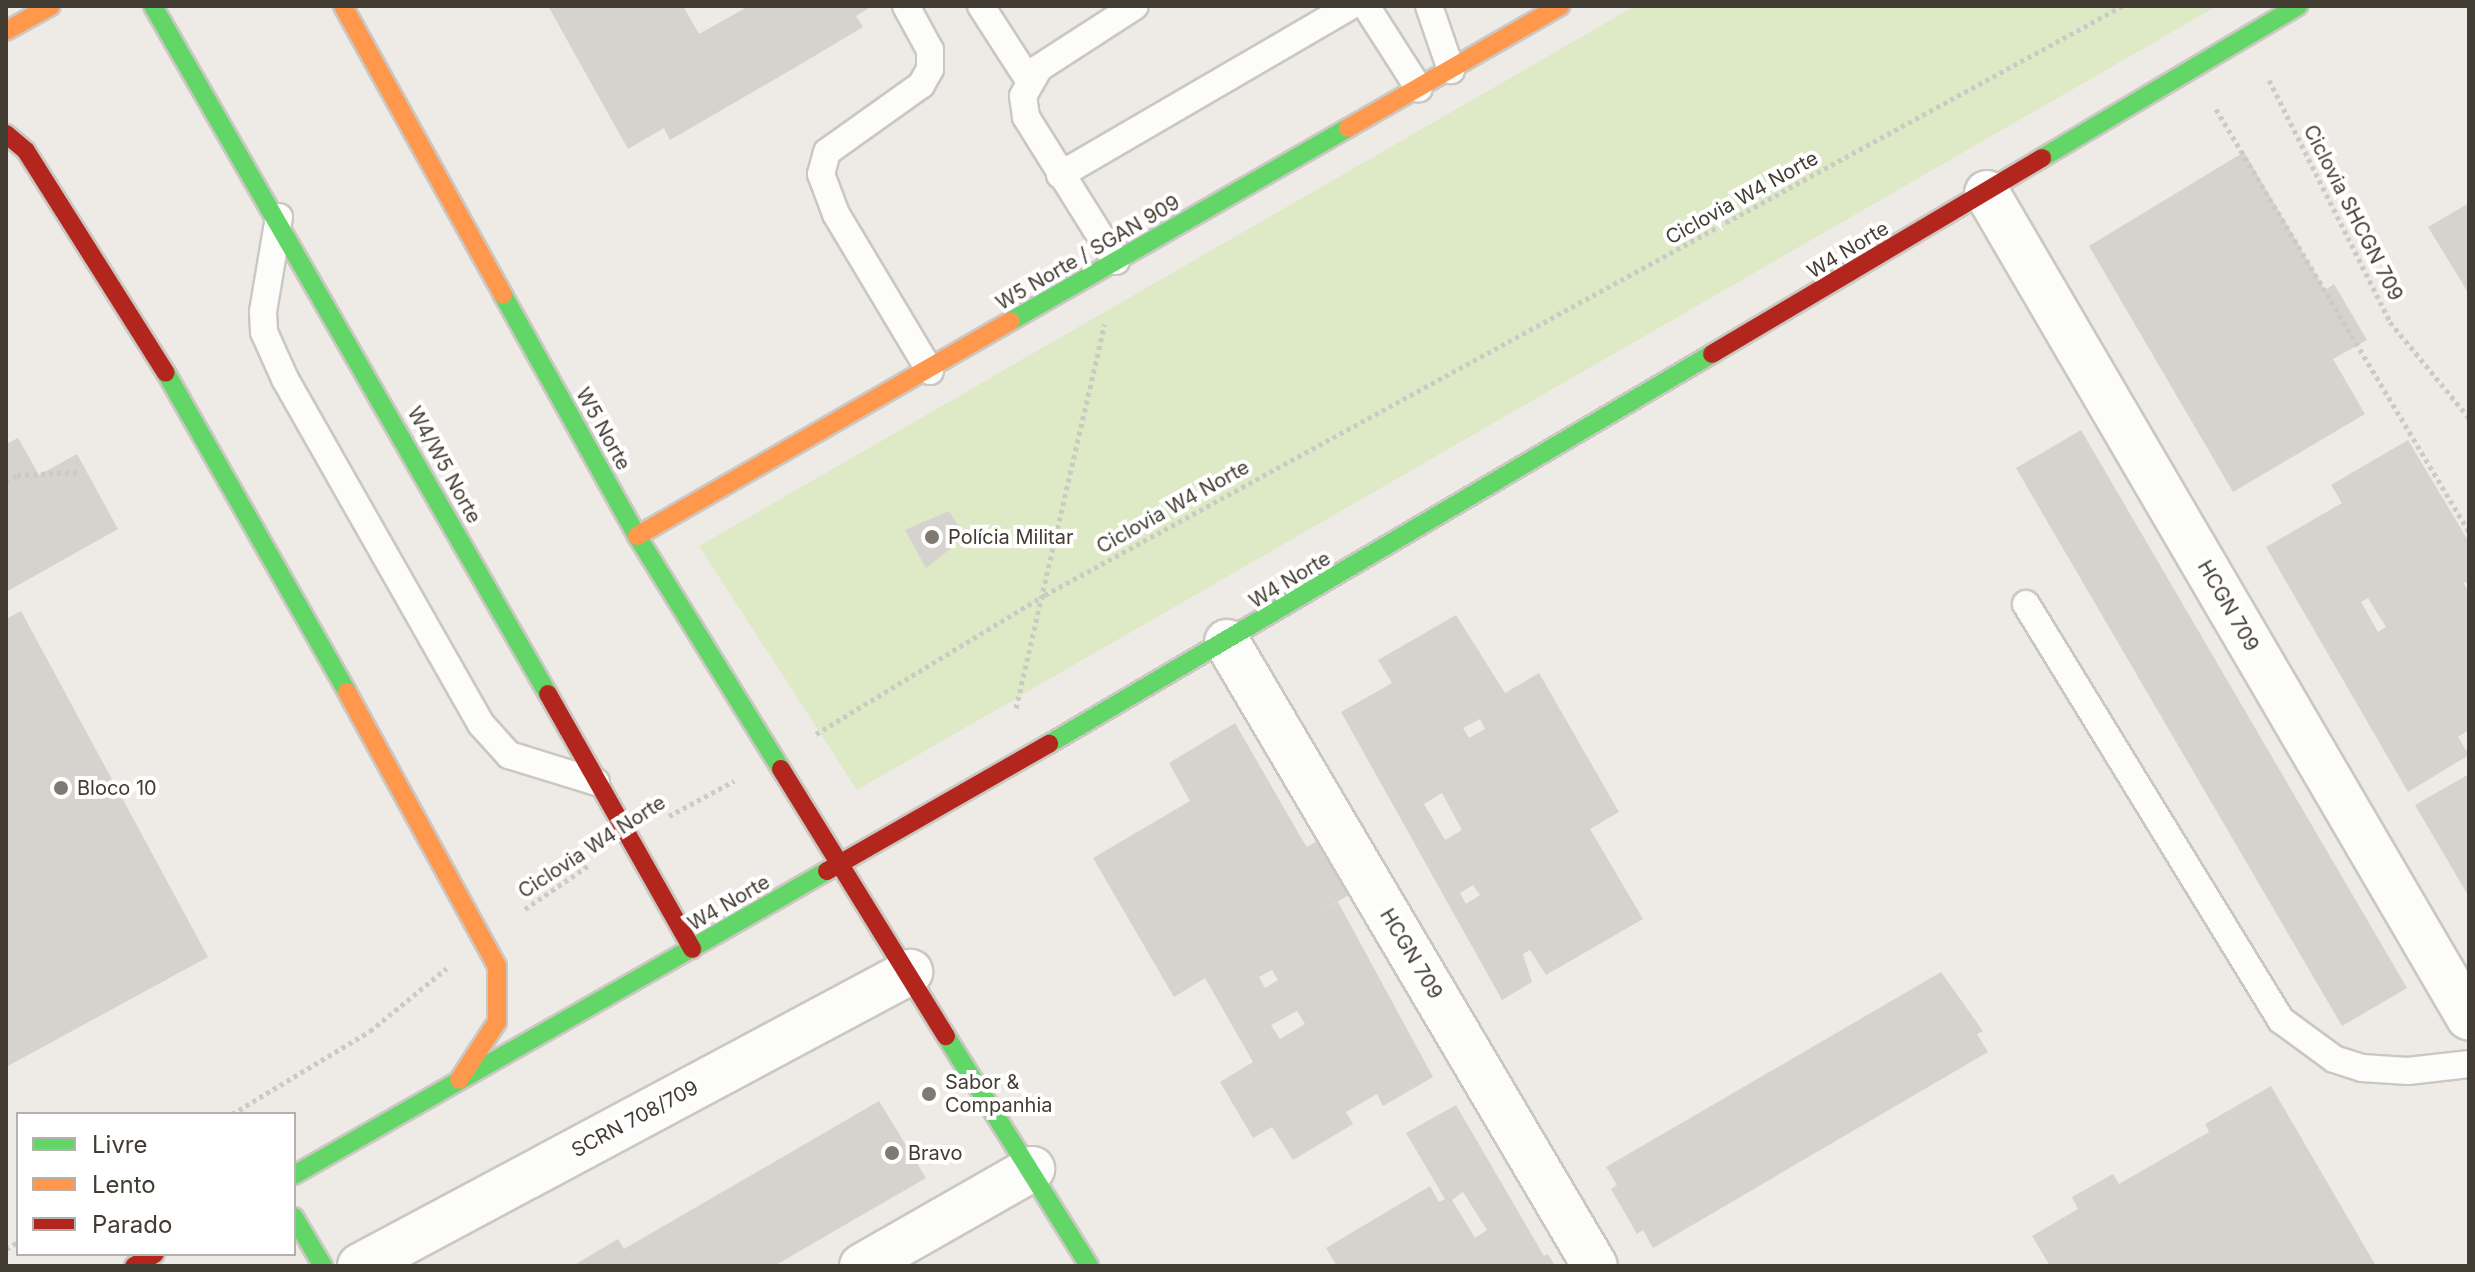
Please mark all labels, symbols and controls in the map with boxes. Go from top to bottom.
street label: Ciclovia SHCGN 709 [2298,121,2408,305]
street label: Ciclovia W4 Norte [1662,146,1822,250]
street label: W5 Norte / SGAN 909 [992,191,1184,315]
street label: W4 Norte [1803,216,1893,284]
street label: W5 Norte [571,384,635,474]
street label: W4/W5 Norte [402,403,486,527]
street label: Ciclovia W4 Norte [1093,455,1253,559]
place label: Polícia Militar [948,525,1073,549]
marker: Polícia Militar [923,528,941,546]
street label: W4 Norte [1245,546,1335,614]
street label: HCGN 709 [2192,556,2264,656]
place label: Bloco 10 [77,776,157,800]
marker: Bloco 10 [52,779,70,797]
street label: Ciclovia W4 Norte [514,790,670,904]
street label: W4 Norte [684,870,774,936]
street label: HCGN 709 [1375,904,1447,1004]
place label: Sabor & Companhia [945,1070,1053,1117]
street label: SCRN 708/709 [567,1075,703,1163]
marker: Sabor & Companhia [920,1085,938,1103]
legend [16,1112,296,1256]
text: Livre [92,1130,148,1159]
place label: Bravo [908,1141,962,1165]
marker: Bravo [883,1144,901,1162]
text: Lento [92,1170,156,1199]
text: Parado [92,1210,172,1239]

